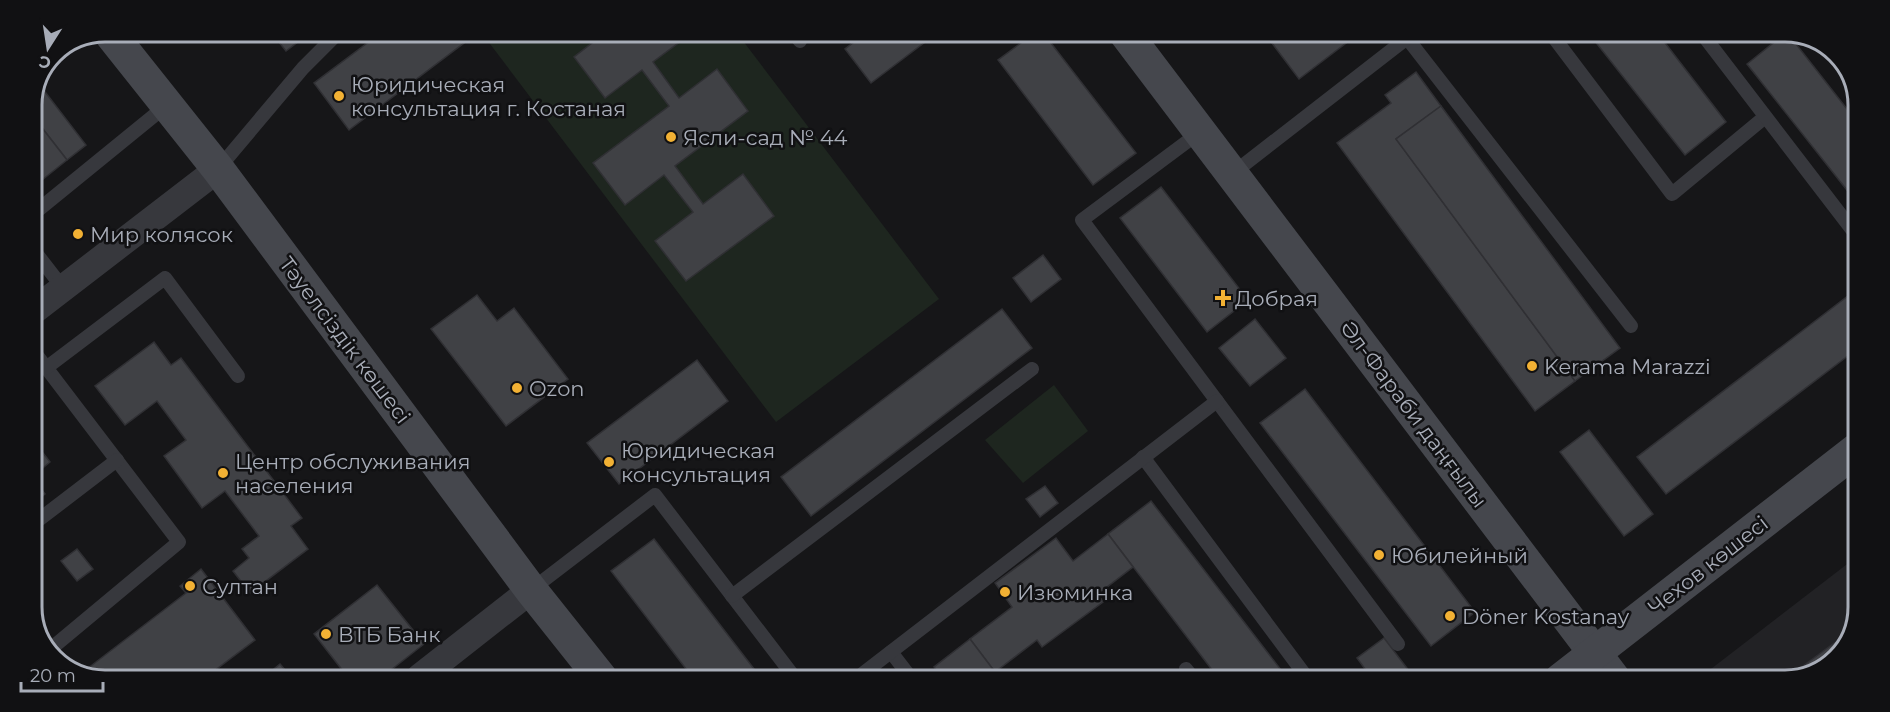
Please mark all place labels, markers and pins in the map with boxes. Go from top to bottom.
place label: Юридическая консультация г. Костаная [351,72,626,121]
marker: Юридическая консультация г. Костаная [332,89,346,103]
place label: Ясли-сад № 44 [683,125,848,150]
marker: Ясли-сад № 44 [664,130,678,144]
place label: Мир колясок [90,222,233,247]
marker: Мир колясок [71,227,85,241]
place label: Добрая [1235,286,1318,311]
marker: Добрая [1216,291,1230,305]
place label: Kerama Marazzi [1544,354,1711,379]
marker: Kerama Marazzi [1525,359,1539,373]
place label: Ozon [529,376,585,401]
marker: Ozon [510,381,524,395]
place label: Юридическая консультация [621,438,775,487]
place label: Центр обслуживания населения [235,449,470,498]
marker: Юридическая консультация [602,455,616,469]
marker: Центр обслуживания населения [216,466,230,480]
place label: Юбилейный [1391,543,1528,568]
marker: Юбилейный [1372,548,1386,562]
place label: Султан [202,574,278,599]
marker: Султан [183,579,197,593]
place label: Изюминка [1017,580,1133,605]
marker: Изюминка [998,585,1012,599]
place label: Döner Kostanay [1462,604,1630,629]
marker: Döner Kostanay [1443,609,1457,623]
place label: ВТБ Банк [338,622,440,647]
marker: ВТБ Банк [319,627,333,641]

